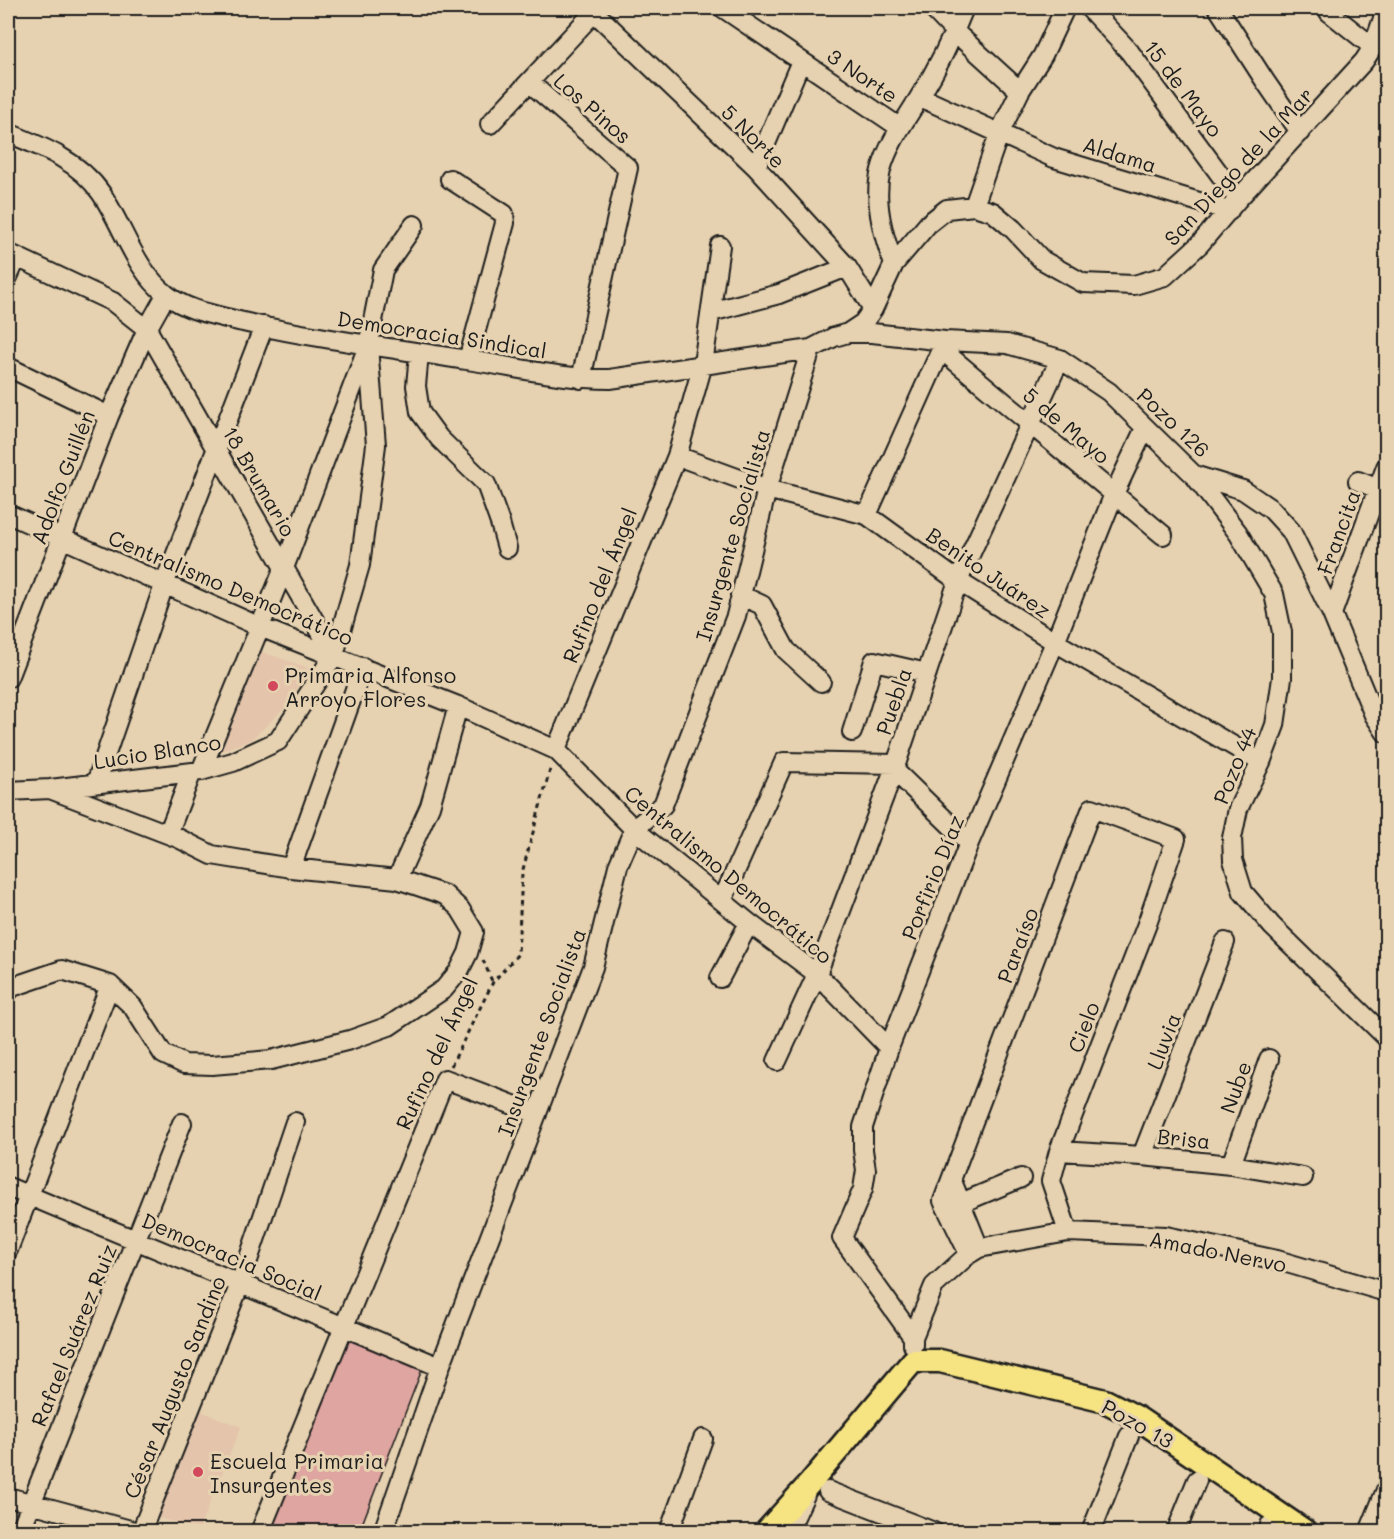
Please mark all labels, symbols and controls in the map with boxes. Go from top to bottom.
street label: 15 de Mayo [1139,34,1229,142]
street label: 3 Norte [822,42,904,108]
street label: Los Pinos [549,67,637,149]
street label: San Diego de la Mar [1158,81,1318,251]
street label: 5 Norte [716,98,792,174]
street label: Aldama [1080,130,1160,178]
street label: Democracia Sindical [335,304,549,364]
street label: 5 de Mayo [1018,381,1116,469]
street label: Pozo 126 [1132,381,1216,463]
street label: Adolfo Guillén [24,406,100,548]
street label: 18 Brumario [218,421,302,541]
street label: Insurgente Socialista [689,426,775,644]
street label: Francita [1310,486,1366,578]
street label: Rufino del Ángel [556,503,642,667]
street label: Benito Juárez [922,521,1056,623]
street label: Centralismo Democrático [105,523,357,651]
place label: Primaria Alfonso Arroyo Flores [285,661,456,712]
street label: Puebla [869,664,917,738]
marker: Primaria Alfonso Arroyo Flores [266,679,280,693]
street label: Pozo 44 [1206,722,1262,808]
street label: Lucio Blanco [92,728,222,774]
street label: Centralismo Democrático [619,779,839,969]
street label: Porfirio Díaz [895,811,969,943]
street label: Paraíso [990,903,1044,987]
street label: Insurgente Socialista [491,924,591,1140]
street label: Rufino del Ángel [389,972,483,1134]
street label: Cielo [1061,998,1105,1056]
street label: Lluvia [1140,1009,1186,1073]
street label: Nube [1213,1057,1257,1117]
street label: Brisa [1156,1122,1212,1154]
street label: Democracia Social [138,1206,326,1306]
street label: Amado Nervo [1147,1224,1289,1278]
street label: Rafael Suárez Ruiz [24,1240,122,1430]
street label: César Augusto Sandino [117,1272,231,1502]
street label: Pozo 13 [1097,1392,1179,1454]
place label: Escuela Primaria Insurgentes [210,1447,384,1498]
marker: Escuela Primaria Insurgentes [191,1465,205,1479]

